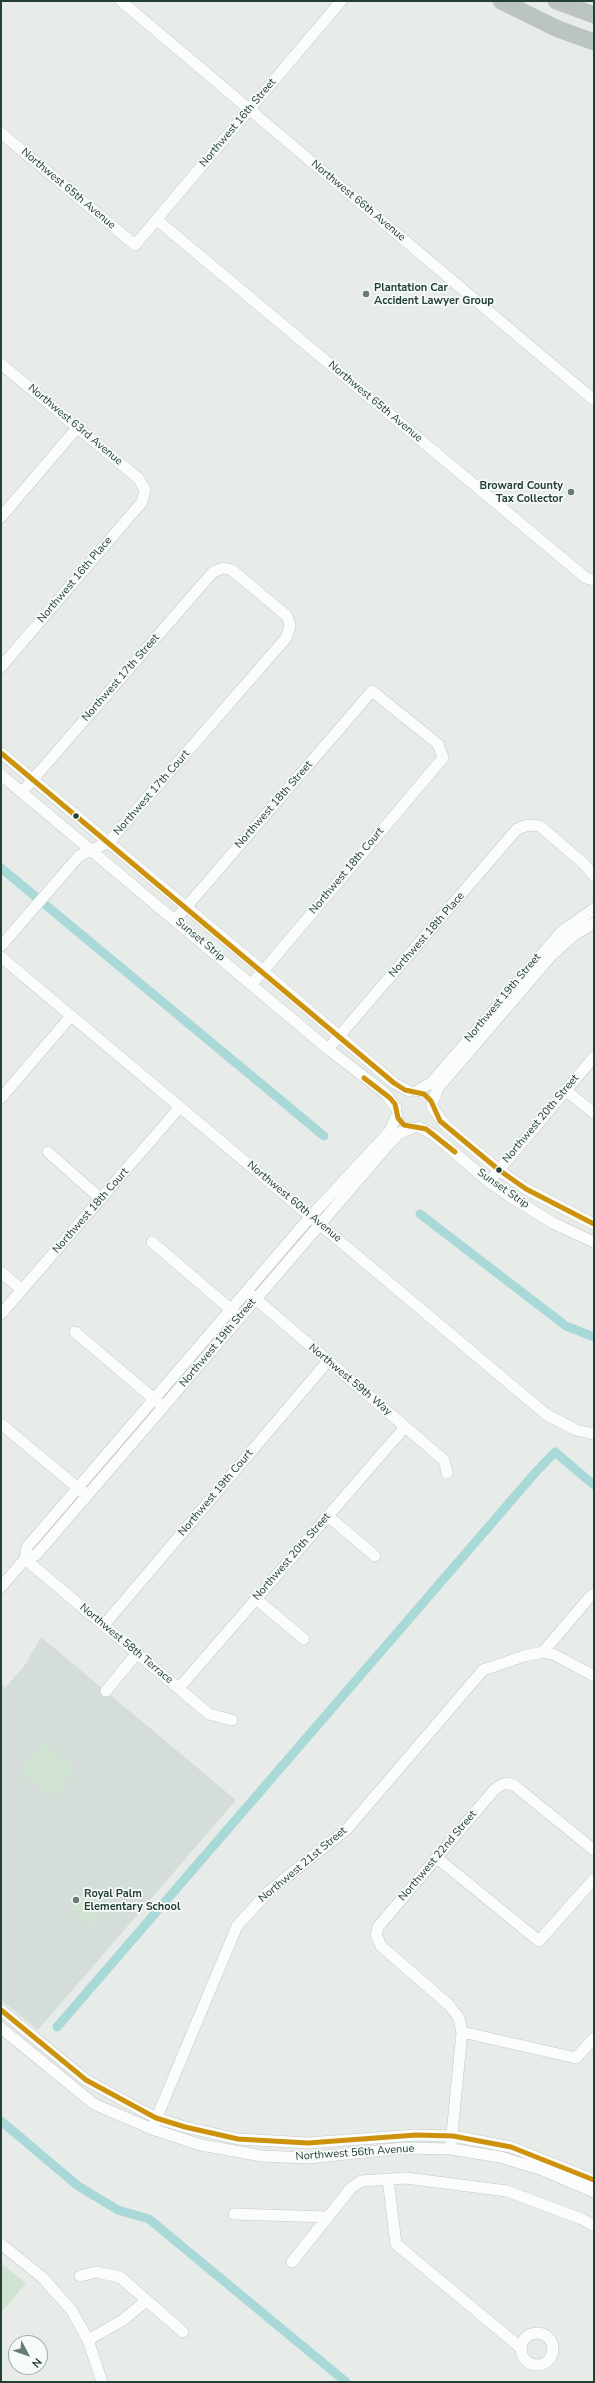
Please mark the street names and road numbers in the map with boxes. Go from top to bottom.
street label: Northwest 16th Street [197,76,279,170]
street label: Northwest 65th Avenue [18,146,118,232]
street label: Northwest 66th Avenue [308,158,408,244]
street label: Northwest 65th Avenue [325,359,425,445]
street label: Northwest 63rd Avenue [25,382,125,468]
street label: Northwest 16th Place [35,534,115,626]
street label: Northwest 17th Street [79,632,163,724]
street label: Northwest 17th Court [111,748,193,838]
street label: Northwest 18th Street [232,759,316,851]
street label: Northwest 18th Court [307,825,387,917]
street label: Northwest 18th Place [386,890,468,980]
street label: Sunset Strip [173,916,227,964]
street label: Northwest 19th Street [462,951,544,1045]
street label: Northwest 20th Street [500,1072,582,1166]
street label: Northwest 60th Avenue [244,1159,344,1245]
street label: Northwest 18th Court [50,1166,132,1256]
street label: Sunset Strip [474,1166,532,1212]
street label: Northwest 19th Street [177,1296,259,1390]
street label: Northwest 59th Way [306,1341,394,1419]
street label: Northwest 19th Court [176,1447,256,1539]
street label: Northwest 20th Street [250,1511,334,1603]
street label: Northwest 58th Terrace [77,1601,175,1687]
street label: Northwest 22nd Street [396,1808,480,1904]
street label: Northwest 21st Street [256,1824,350,1906]
street label: Northwest 56th Avenue [295,2142,415,2164]

